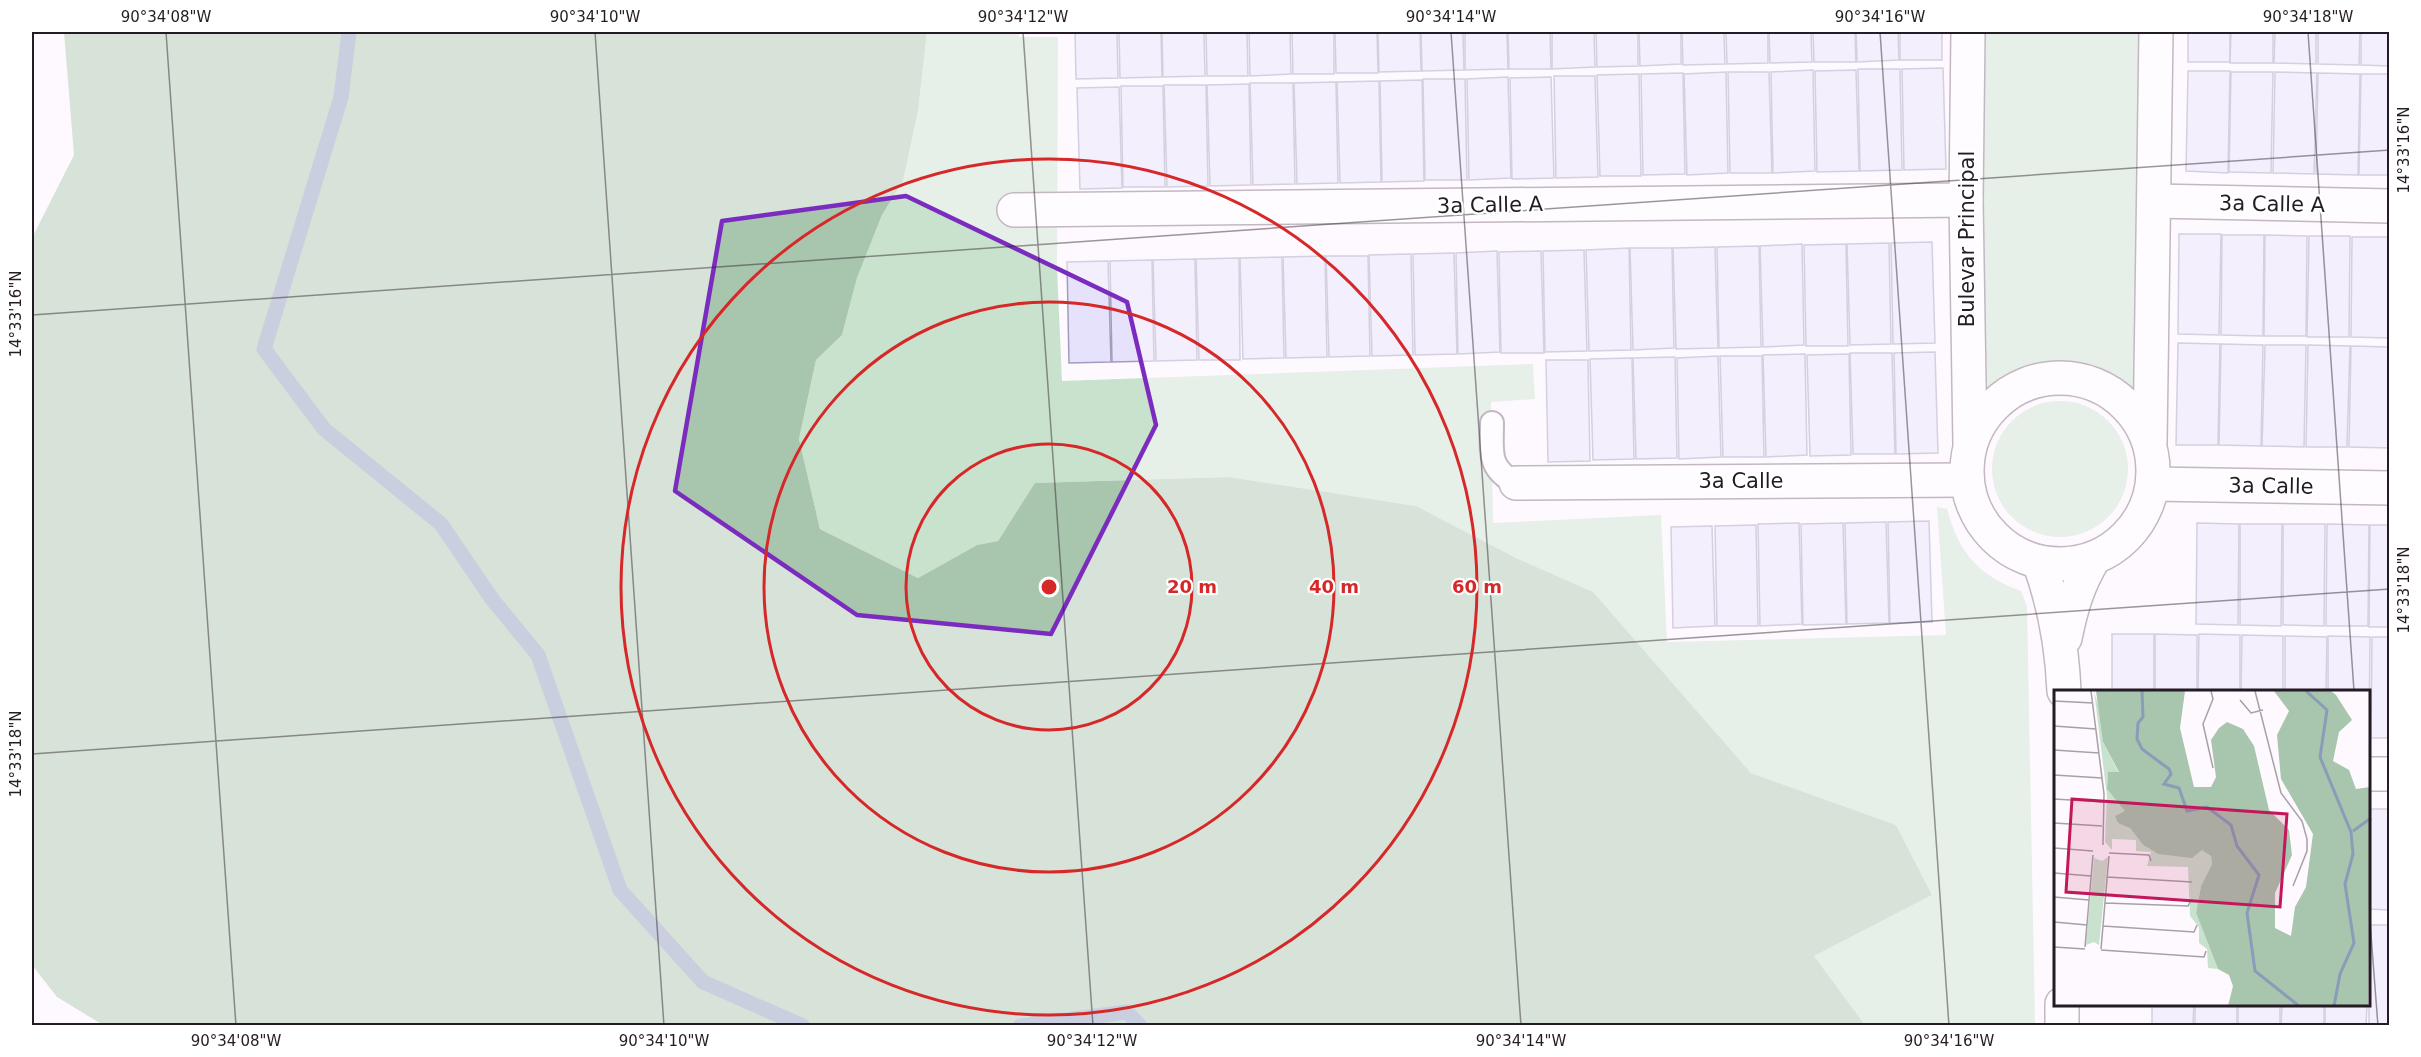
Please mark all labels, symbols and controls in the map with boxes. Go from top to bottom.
text: 90°34'08"W [121,8,211,26]
text: 90°34'10"W [550,8,640,26]
text: 90°34'12"W [978,8,1068,26]
text: 90°34'14"W [1406,8,1496,26]
text: 90°34'16"W [1835,8,1925,26]
text: 90°34'18"W [2263,8,2353,26]
text: 14°33'16"N [2395,106,2413,194]
street label: Bulevar Principal [1955,151,1979,327]
street label: 3a Calle A [2219,191,2326,217]
street label: 3a Calle A [1437,192,1544,218]
text: 14°33'16"N [7,270,25,358]
street label: 3a Calle [1698,469,1784,493]
street label: 3a Calle [2228,473,2314,499]
text: 14°33'18"N [2395,546,2413,634]
text: 20 m [1167,576,1217,597]
text: 40 m [1309,576,1359,597]
text: 60 m [1452,576,1502,597]
centre of rings [1039,577,1059,597]
inset map [2054,690,2370,1006]
text: 14°33'18"N [7,710,25,798]
text: 90°34'08"W [191,1032,281,1050]
text: 90°34'10"W [619,1032,709,1050]
text: 90°34'12"W [1047,1032,1137,1050]
text: 90°34'14"W [1476,1032,1566,1050]
text: 90°34'16"W [1904,1032,1994,1050]

